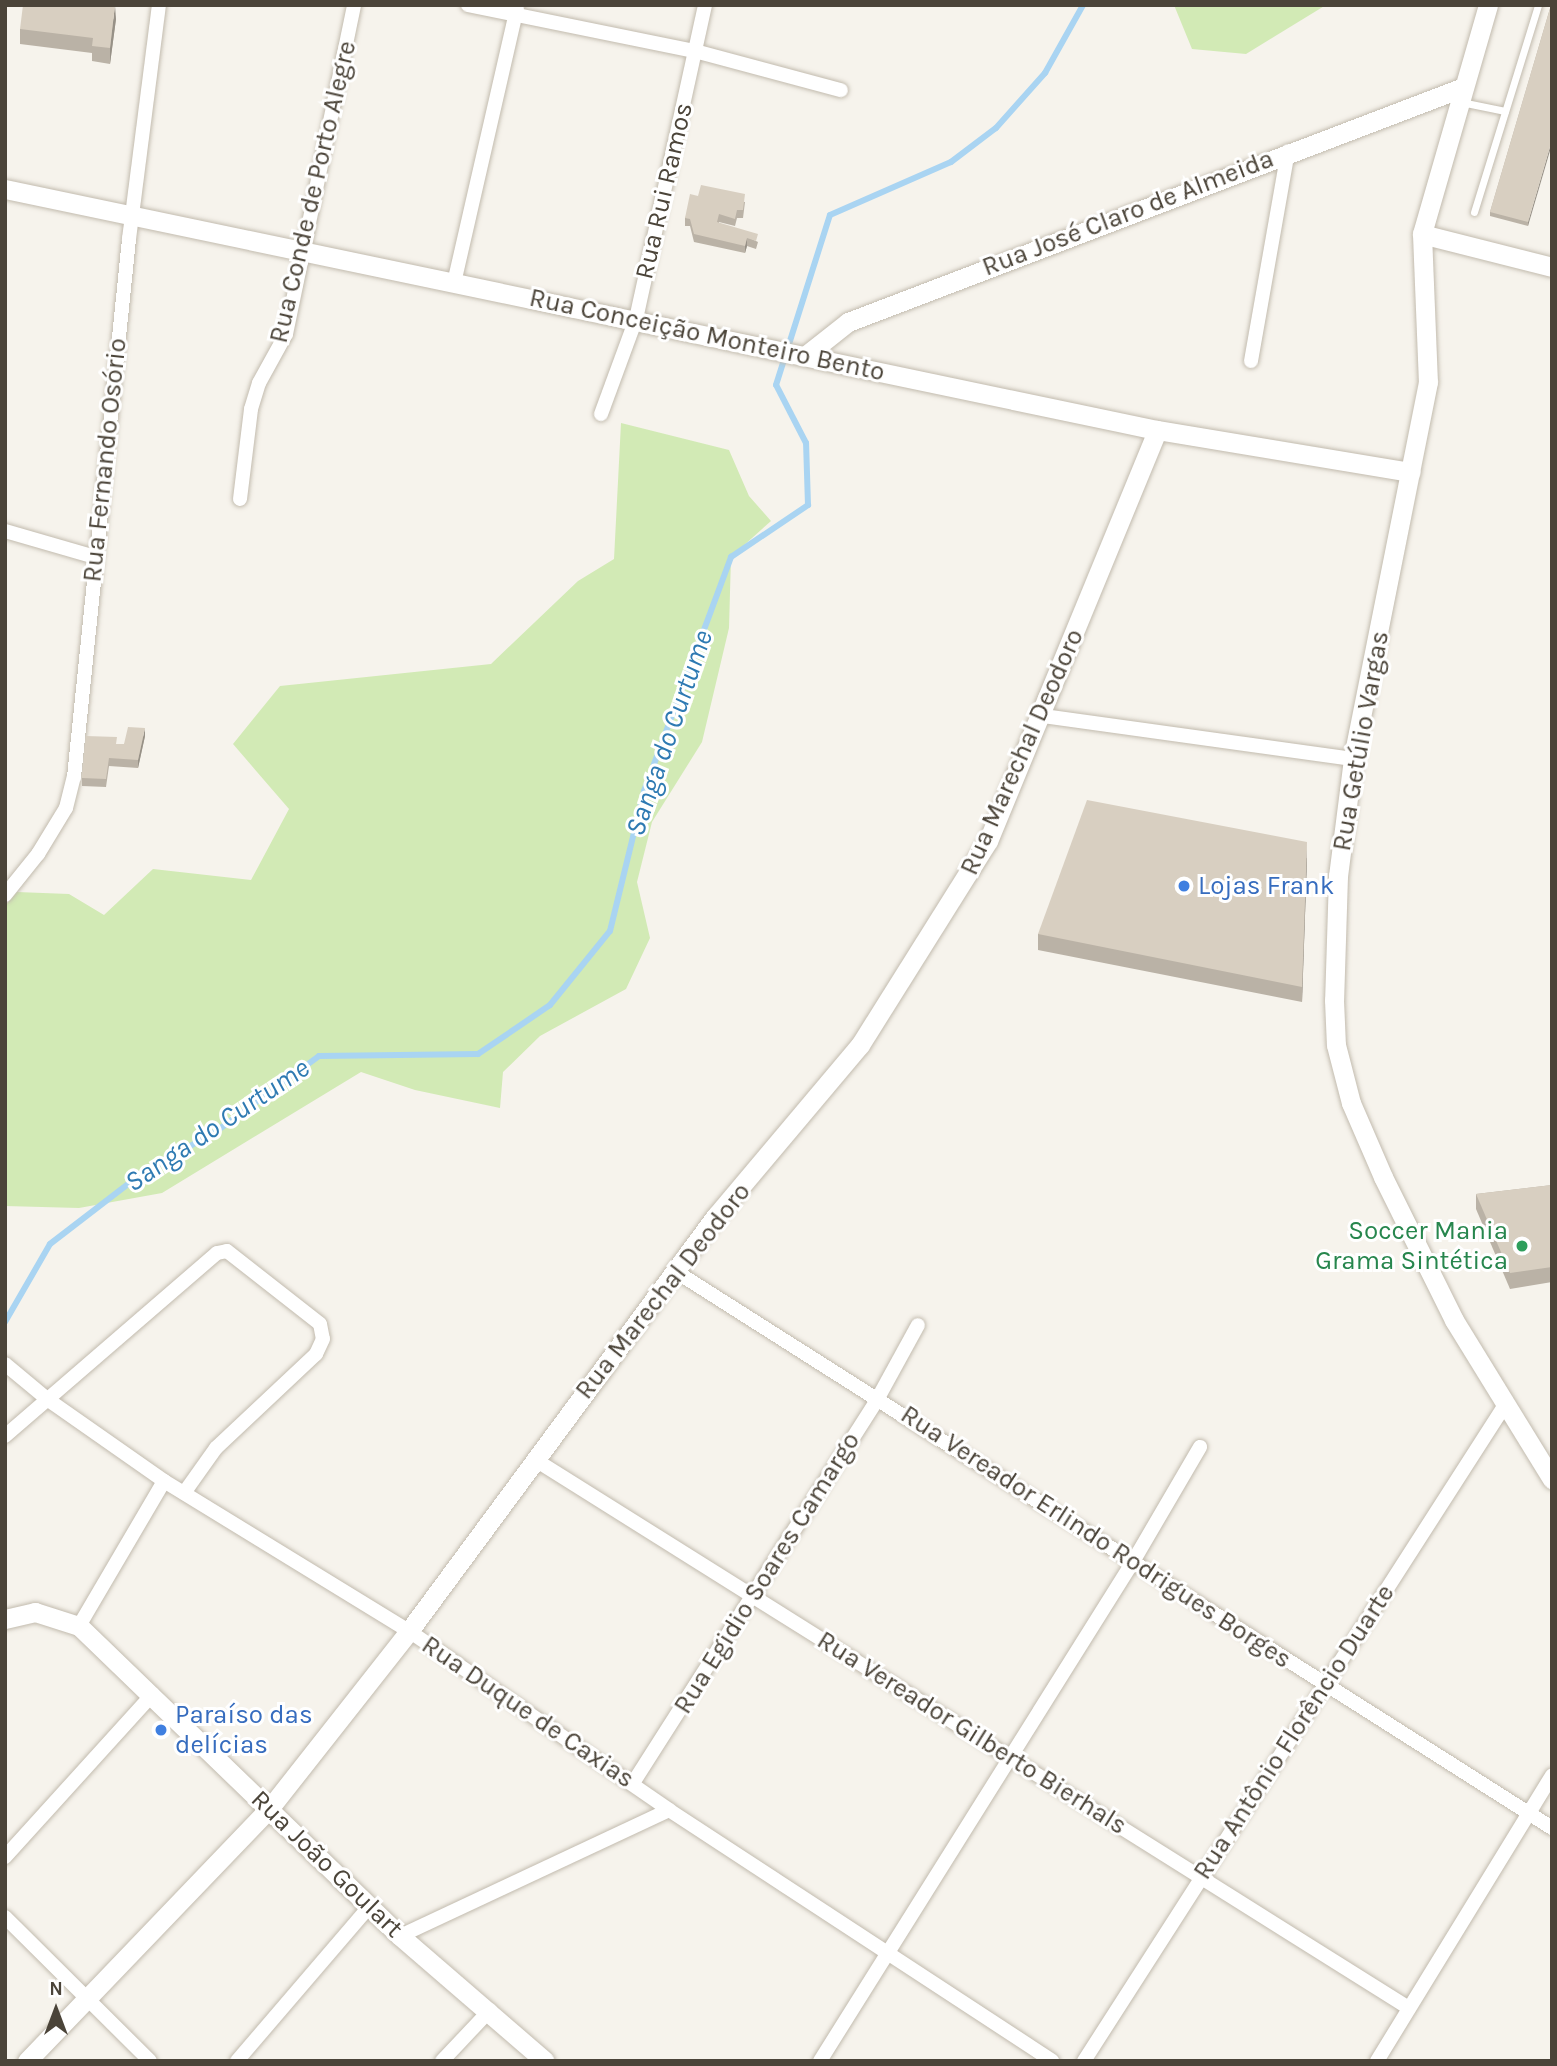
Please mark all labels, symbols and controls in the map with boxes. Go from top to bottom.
street label: Rua Conde de Porto Alegre [263,38,363,346]
street label: Rua Rui Ramos [629,100,699,282]
street label: Rua José Claro de Almeida [978,143,1278,283]
street label: Rua Conceição Monteiro Bento [527,282,887,388]
street label: Rua Fernando Osório [77,336,133,584]
street label: Rua Marechal Deodoro [954,624,1090,880]
water label: Sanga do Curtume [618,626,720,840]
street label: Rua Getúlio Vargas [1326,629,1396,853]
place label: Lojas Frank [1198,870,1334,902]
marker: Lojas Frank [1176,878,1192,894]
water label: Sanga do Curtume [118,1051,316,1199]
street label: Rua Marechal Deodoro [569,1177,757,1405]
place label: Soccer Mania Grama Sintética [1315,1215,1508,1276]
marker: Soccer Mania Grama Sintética [1514,1238,1530,1254]
street label: Rua Vereador Erlindo Rodrigues Borges [895,1399,1297,1675]
street label: Rua Egidio Soares Camargo [667,1426,867,1720]
street label: Rua Antônio Florêncio Duarte [1187,1579,1401,1885]
street label: Rua Vereador Gilberto Bierhals [811,1625,1133,1841]
street label: Rua Duque de Caxias [416,1629,640,1795]
place label: Paraíso das delícias [175,1699,313,1760]
marker: Paraíso das delícias [153,1722,169,1738]
street label: Rua João Goulart [245,1784,409,1944]
north arrow [21,1975,91,2045]
text: N [49,1978,63,2000]

